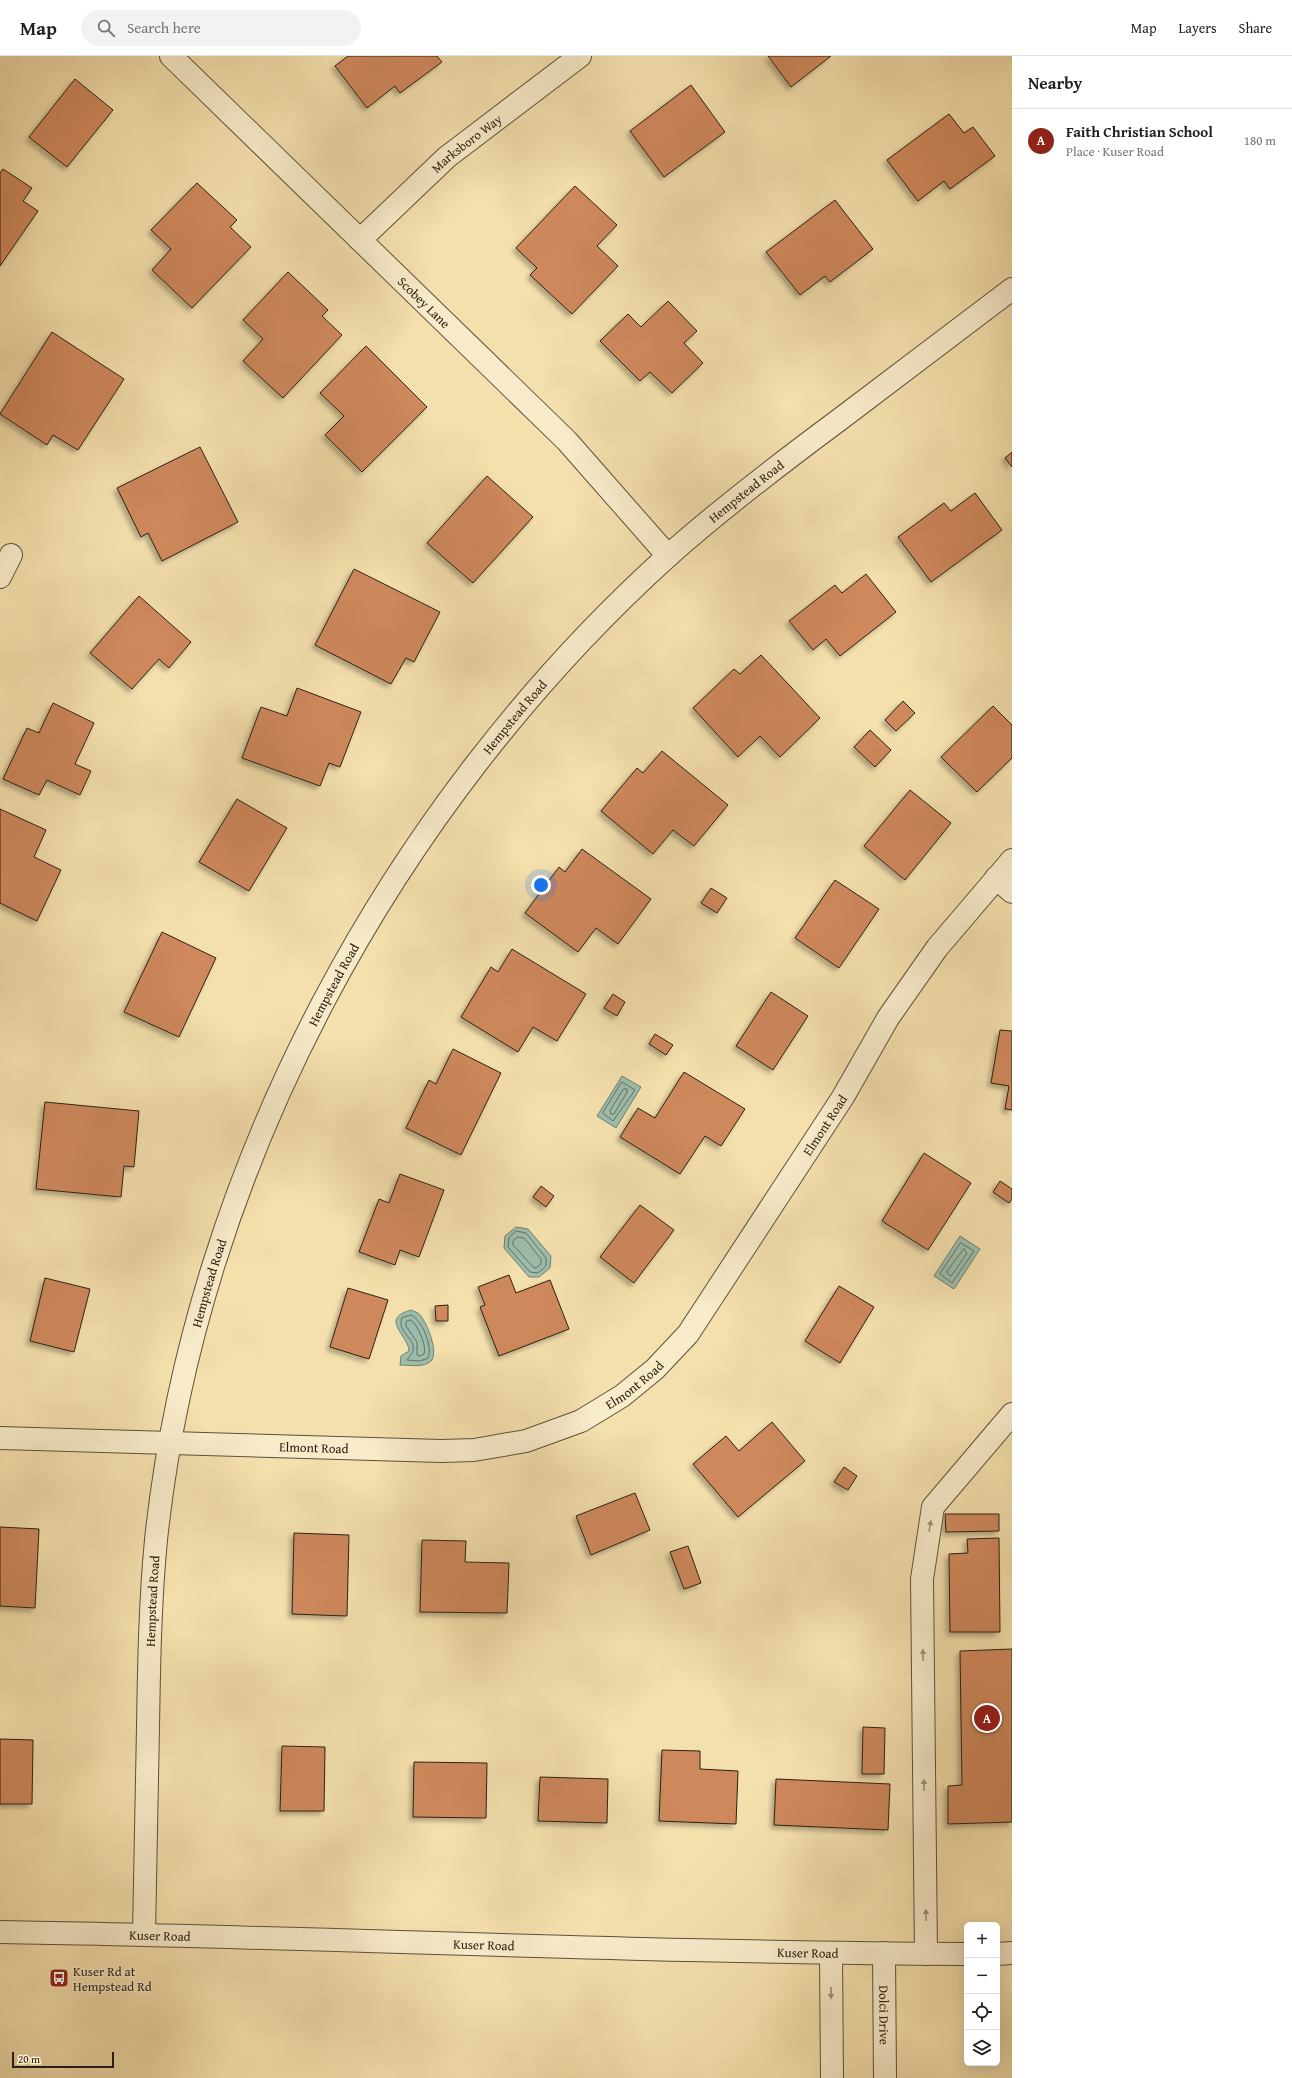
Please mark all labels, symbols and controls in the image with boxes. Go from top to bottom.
search box [81,10,361,46]
text: Map [20,14,57,42]
icon: search [95,17,117,39]
text: Search here [127,17,201,38]
text: Map [1131,18,1157,38]
text: Layers [1179,18,1217,38]
text: Share [1239,18,1272,38]
text: Nearby [1028,70,1082,95]
street label: Marksboro Way [427,109,506,177]
text: Faith Christian School [1066,121,1213,142]
text: A [1037,131,1045,150]
text: 180 m [1244,131,1276,150]
text: Place · Kuser Road [1066,142,1164,161]
street label: Scobey Lane [393,272,455,332]
street label: Hempstead Road [704,455,788,527]
street label: Hempstead Road [478,675,551,758]
your location [531,875,551,895]
street label: Hempstead Road [303,940,363,1029]
street label: Elmont Road [798,1091,852,1159]
street label: Hempstead Road [186,1236,231,1329]
street label: Elmont Road [601,1356,668,1414]
street label: Elmont Road [279,1437,349,1458]
one-way arrow [927,1519,933,1532]
street label: Hempstead Road [140,1555,164,1647]
one-way arrow [919,1649,926,1661]
pin: A [974,1703,1000,1733]
one-way arrow [921,1778,927,1791]
one-way arrow [923,1908,929,1921]
map controls [964,1922,1000,2066]
button: + [964,1922,1000,1958]
street label: Kuser Road [129,1925,191,1946]
street label: Kuser Road [453,1934,515,1955]
street label: Kuser Road [777,1942,839,1962]
button: − [964,1958,1000,1994]
place label: Kuser Rd at Hempstead Rd [73,1962,152,1996]
bus stop icon: Kuser Rd at Hempstead Rd [48,1967,70,1989]
street label: Dolci Drive [875,1985,894,2045]
one-way arrow [828,1987,834,2000]
button: locate [964,1994,1000,2030]
button: layers [964,2030,1000,2066]
scale bar [12,2050,114,2069]
text: 20 m [18,2051,40,2067]

